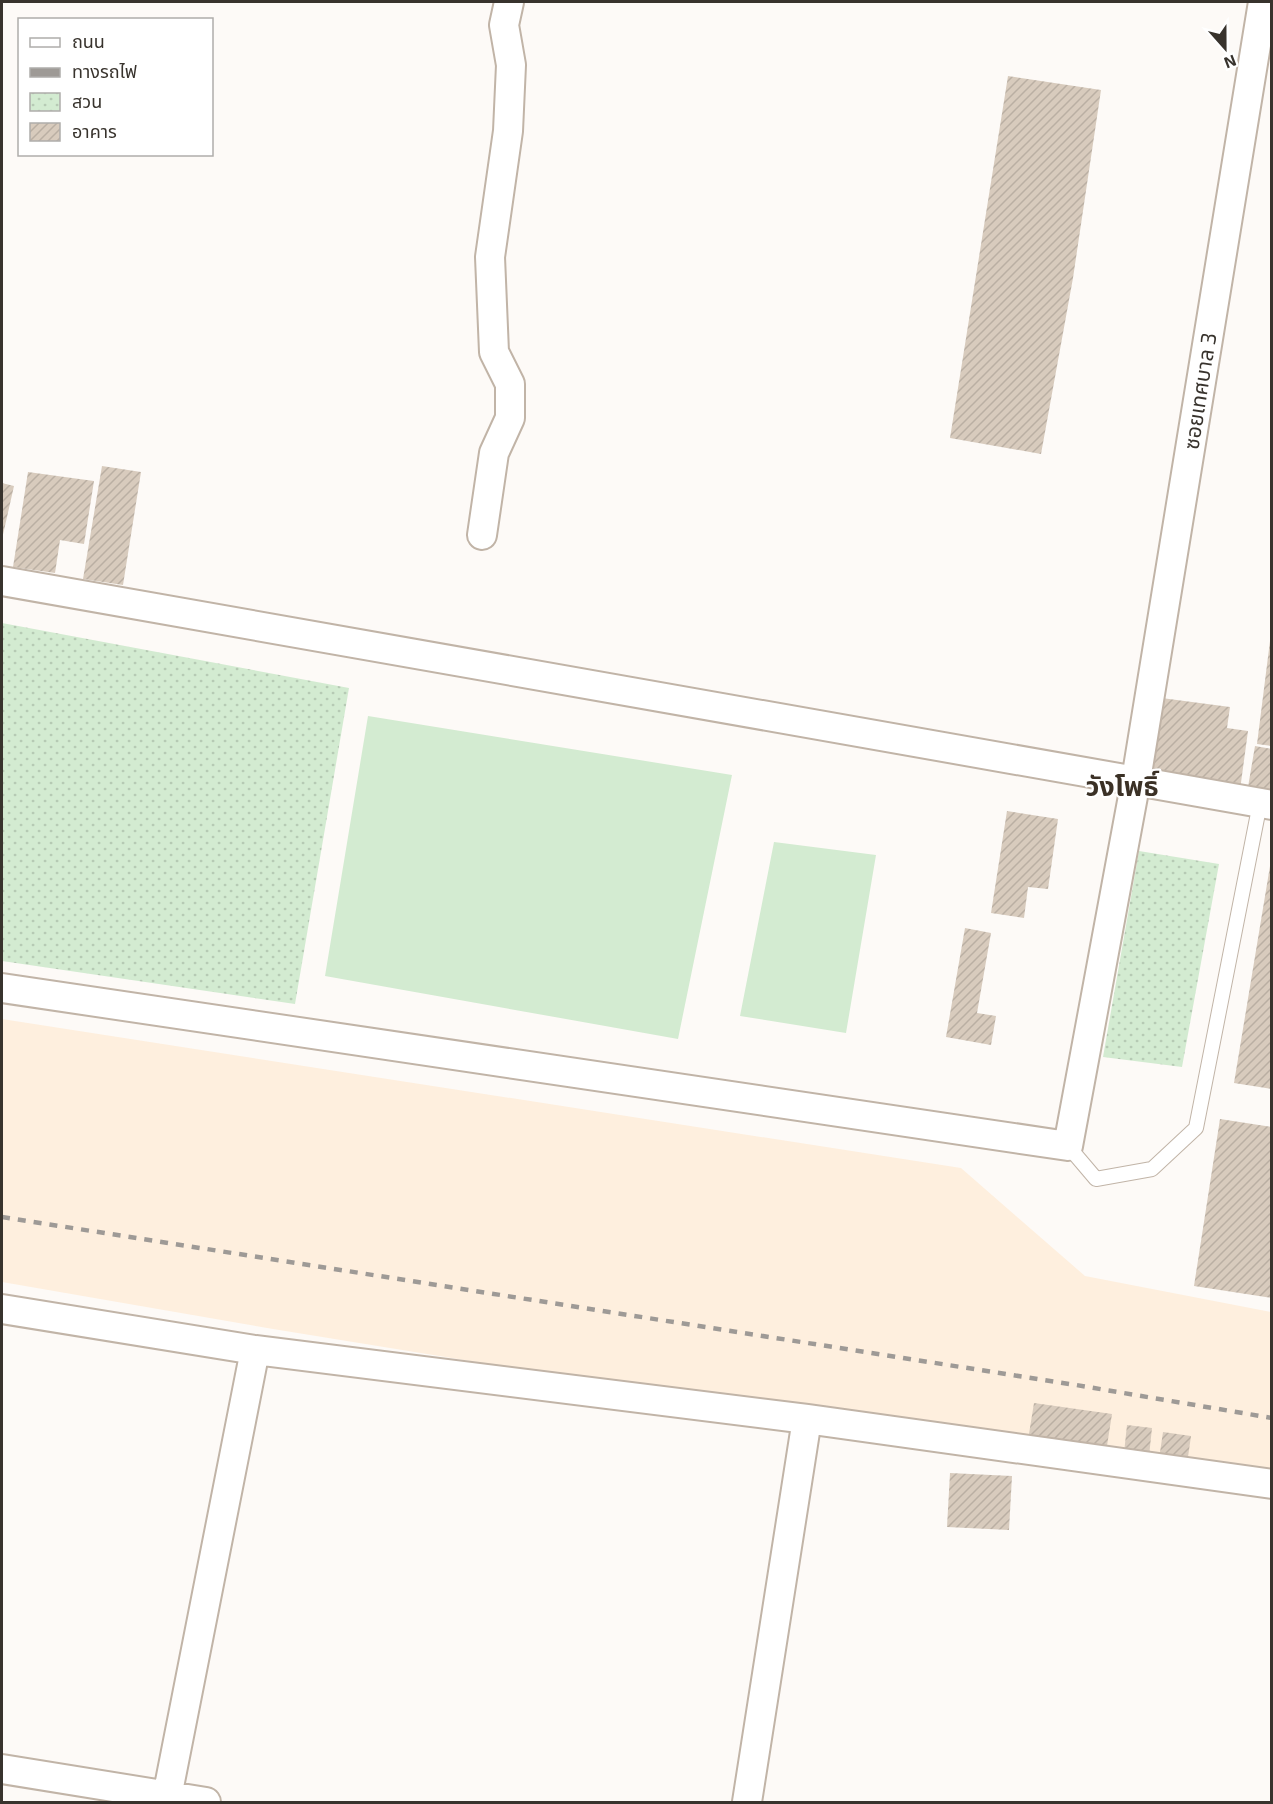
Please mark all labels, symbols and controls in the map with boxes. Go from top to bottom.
legend [18,18,213,156]
north arrow [1195,18,1255,78]
text: ถนน [72,30,105,52]
text: N [1222,52,1239,73]
text: ทางรถไฟ [72,60,137,82]
text: สวน [72,90,102,112]
text: อาคาร [72,120,117,142]
street label: ซอยเทศบาล 3 [1177,331,1221,451]
district label: วังโพธิ์ [1085,769,1160,801]

